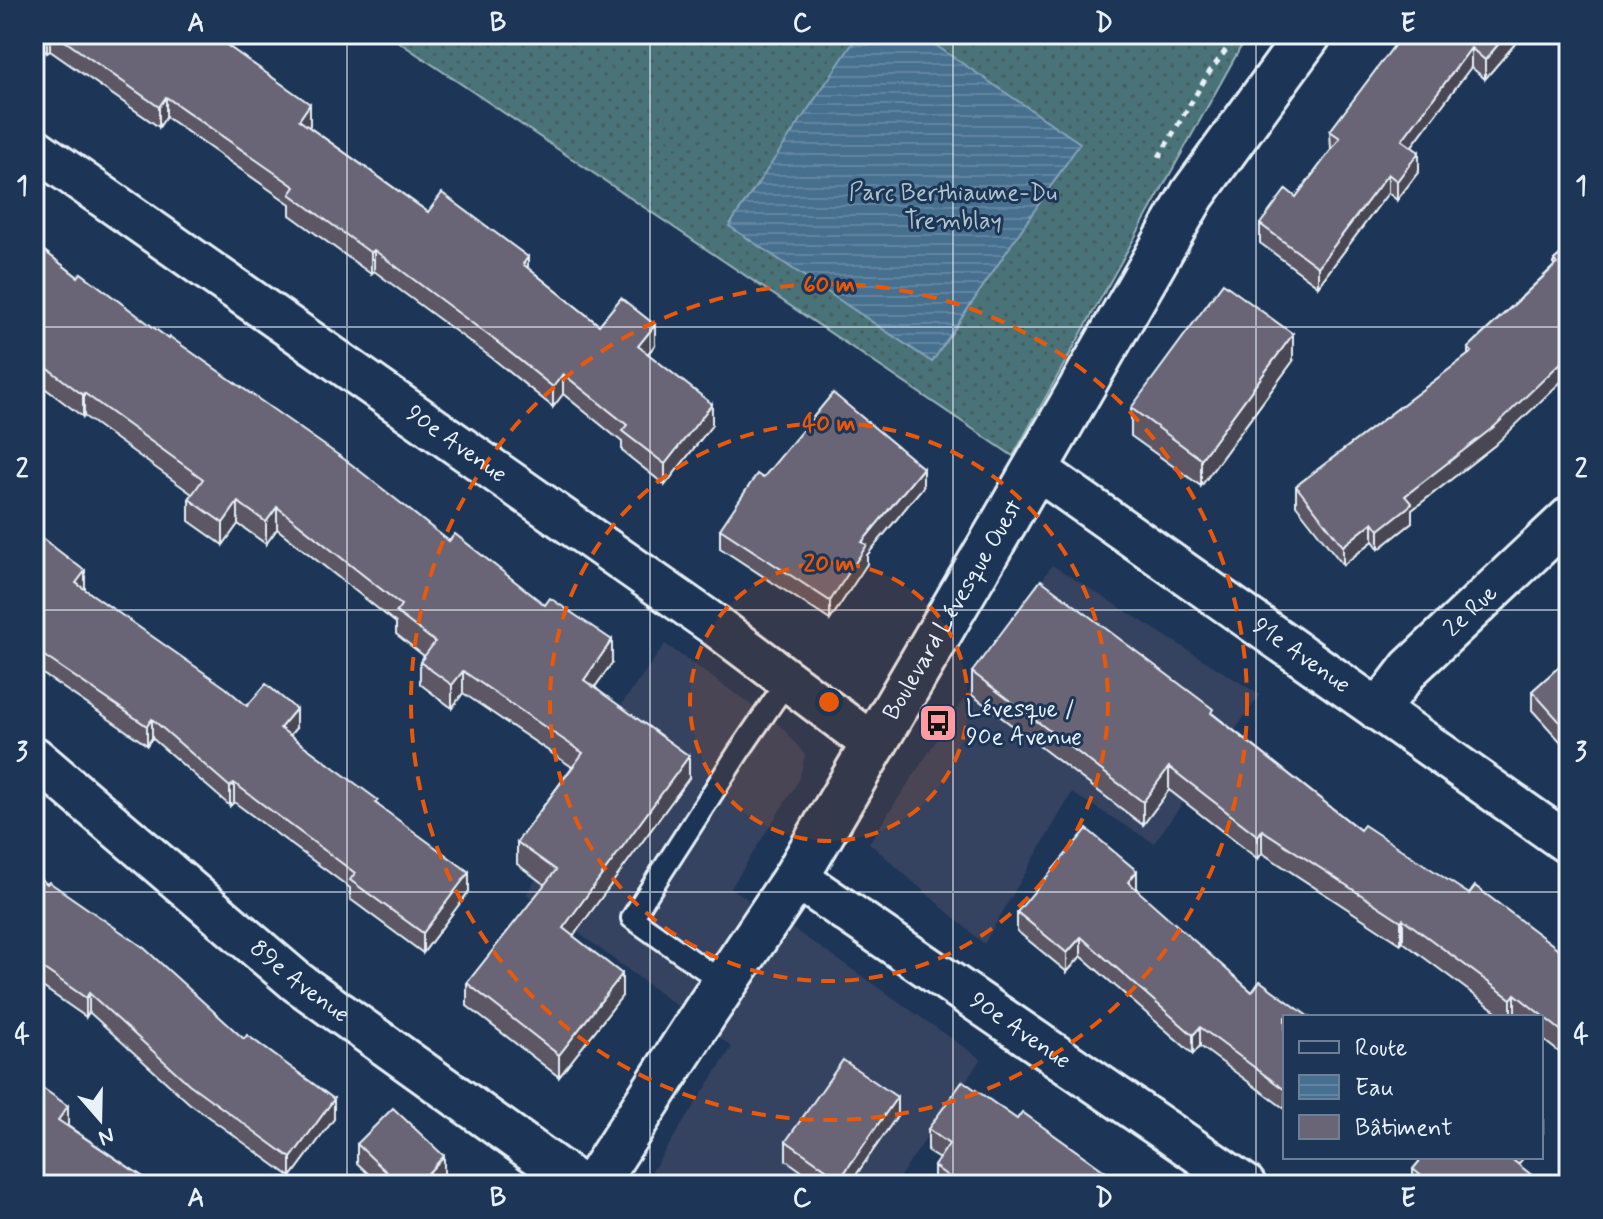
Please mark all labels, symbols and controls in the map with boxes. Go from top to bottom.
text: A [187,7,205,41]
text: B [490,7,506,41]
text: C [793,7,812,41]
text: D [1095,7,1113,41]
text: E [1400,7,1416,41]
text: 1 [16,170,28,204]
text: 1 [1575,170,1587,204]
park label: Parc Berthiaume-Du Tremblay [849,178,1057,237]
text: 60 m [803,270,855,301]
street label: 90e Avenue [400,398,513,490]
text: 40 m [802,409,856,440]
text: 2 [16,453,29,487]
text: 2 [1575,453,1588,487]
street label: Boulevard Lévesque Ouest [876,494,1030,726]
text: 20 m [803,549,855,580]
street label: 2e Rue [1437,578,1504,644]
street label: 91e Avenue [1247,611,1357,701]
centre of rings [815,688,843,716]
place label: Lévesque / 90e Avenue [966,694,1082,753]
bus stop icon: Lévesque / 90e Avenue [917,702,959,744]
text: 3 [16,736,28,770]
text: 3 [1575,736,1587,770]
street label: 89e Avenue [243,933,356,1030]
street label: 90e Avenue [964,985,1077,1076]
legend [1283,1015,1543,1159]
text: 4 [14,1019,30,1053]
text: 4 [1573,1019,1589,1053]
text: Route [1355,1033,1407,1064]
text: Eau [1355,1073,1394,1104]
north arrow [60,1079,140,1159]
text: Bâtiment [1355,1113,1453,1144]
text: N [94,1120,118,1152]
text: A [187,1182,205,1216]
text: B [490,1182,506,1216]
text: C [793,1182,812,1216]
text: D [1095,1182,1113,1216]
text: E [1400,1182,1416,1216]

